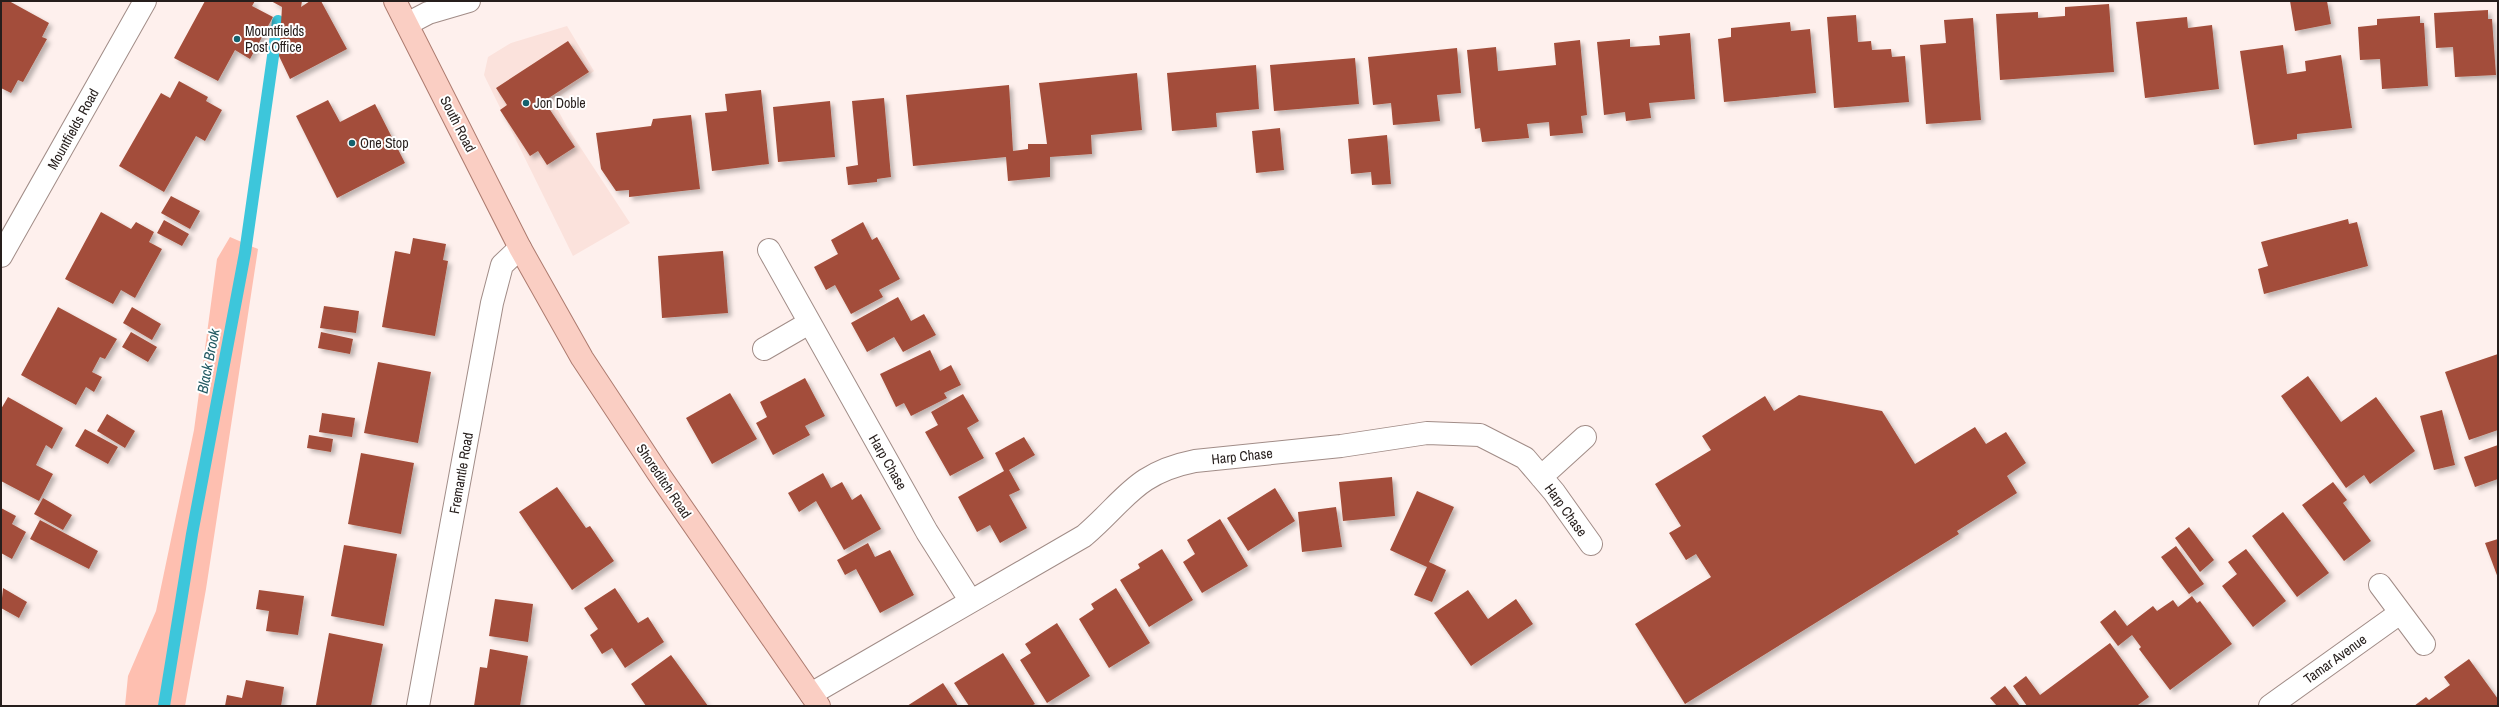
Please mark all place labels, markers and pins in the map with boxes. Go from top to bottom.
place label: Mountfields Post Office [245,22,305,56]
marker: Mountfields Post Office [232,34,242,44]
place label: Jon Doble [534,94,586,112]
marker: Jon Doble [521,98,531,108]
place label: One Stop [360,134,409,152]
marker: One Stop [347,138,357,148]

